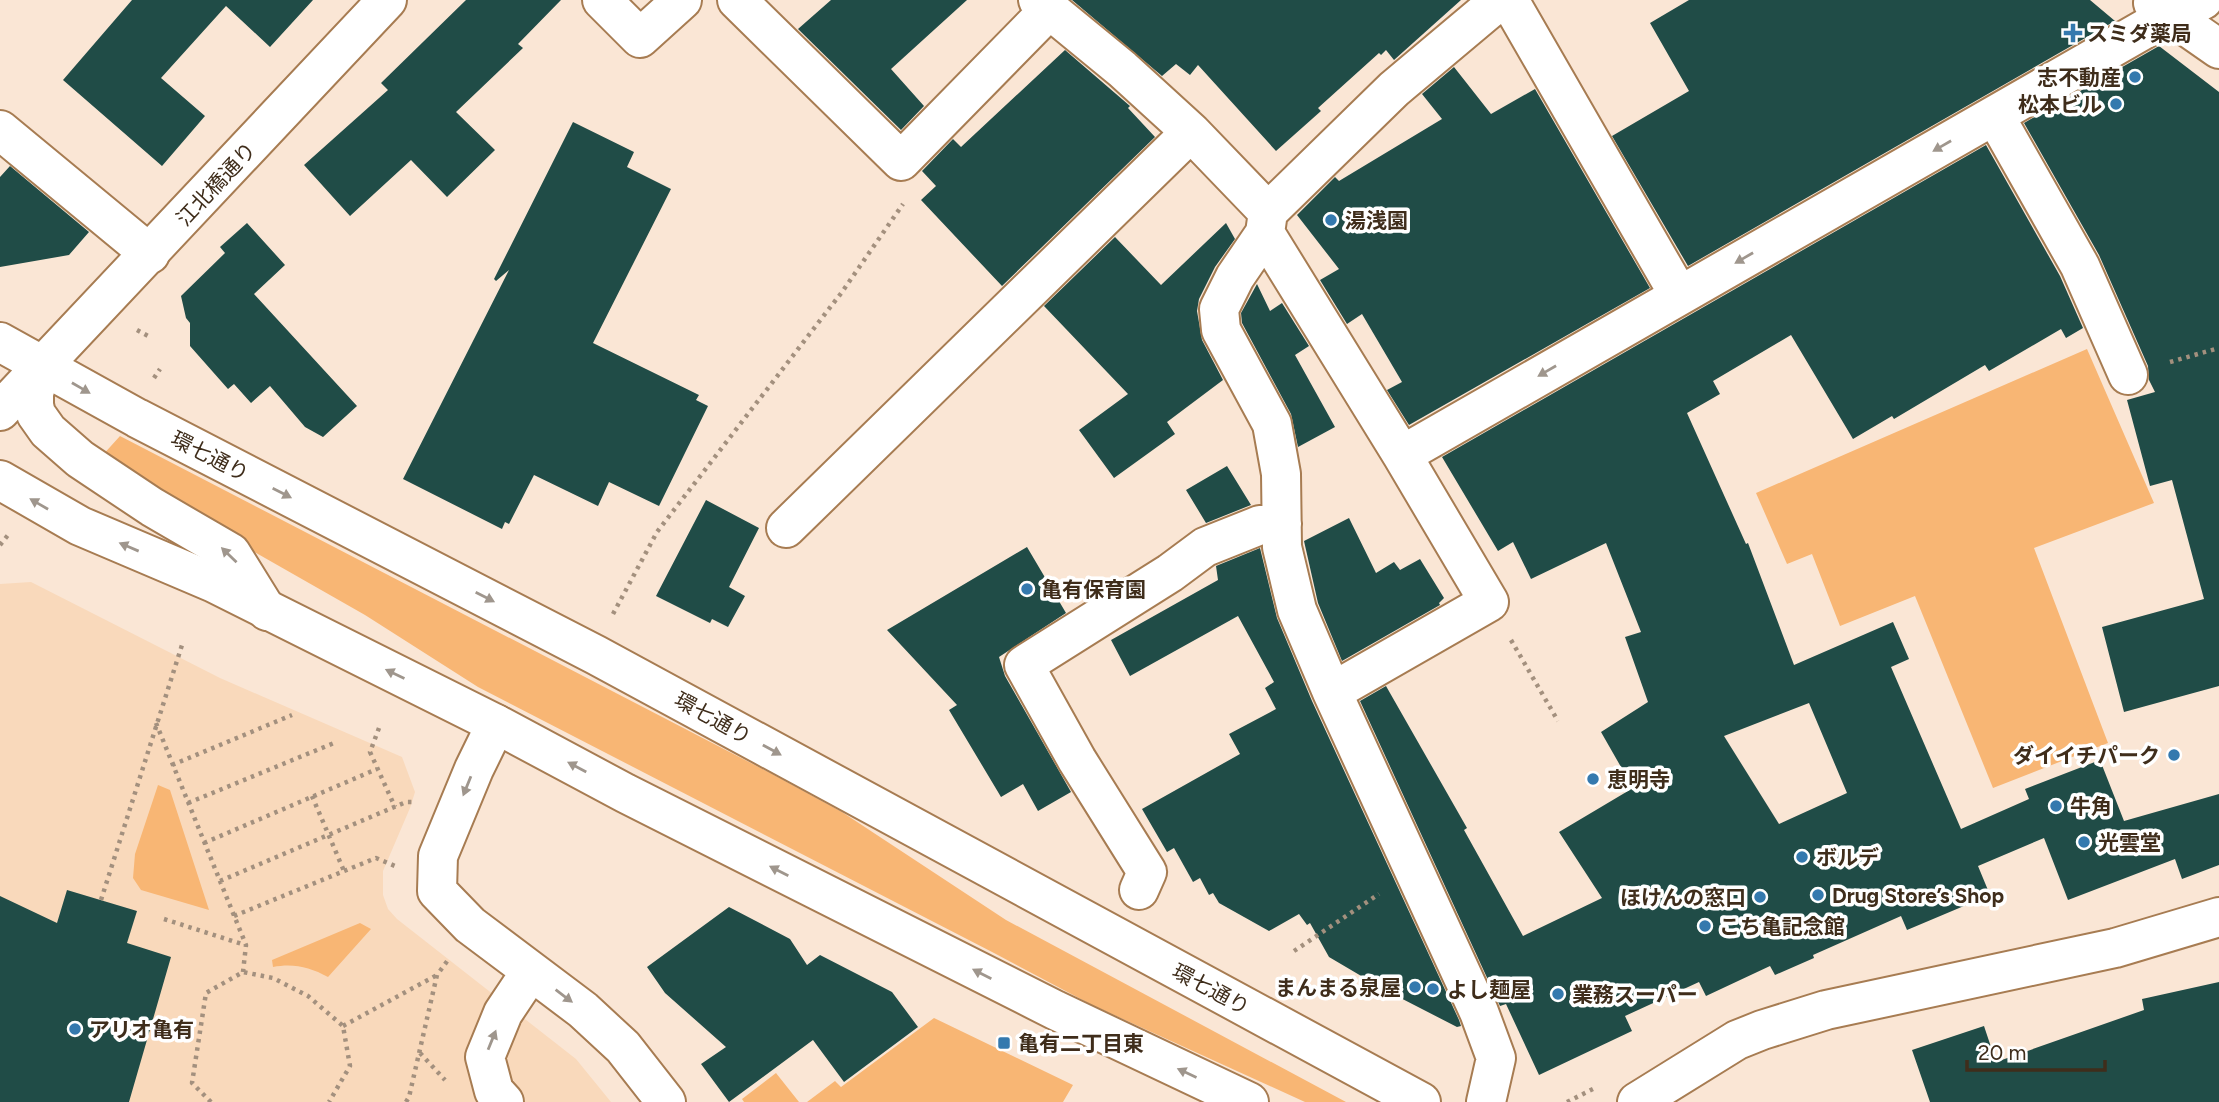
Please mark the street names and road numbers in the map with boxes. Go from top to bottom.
street label: 江北橋通り [171,137,261,231]
street label: 環七通り [167,426,253,486]
street label: 環七通り [670,687,756,749]
street label: 環七通り [1168,958,1254,1020]

